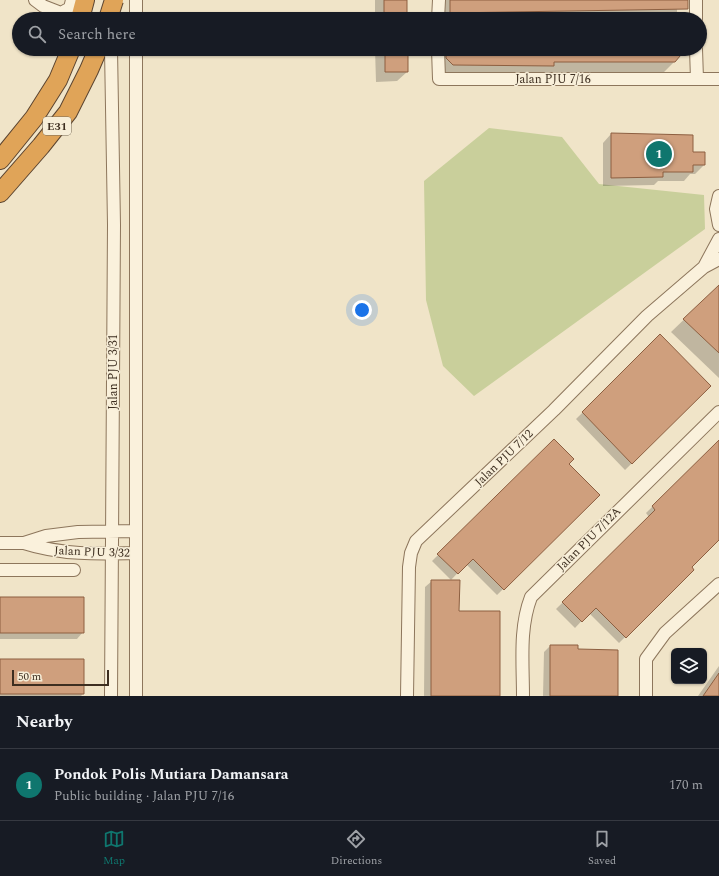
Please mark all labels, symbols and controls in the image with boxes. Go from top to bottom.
search box [12,12,707,56]
icon: search [26,23,48,45]
text: Search here [58,23,136,46]
street label: Jalan PJU 7/16 [515,70,591,89]
road number: E31 [43,117,71,135]
pin: 1 [646,139,672,169]
your location [352,300,372,320]
street label: Jalan PJU 3/31 [104,334,123,410]
street label: Jalan PJU 7/12 [470,425,538,491]
street label: Jalan PJU 7/12A [552,502,626,576]
street label: Jalan PJU 3/32 [54,541,130,563]
map controls [671,648,707,684]
button: layers [671,648,707,684]
scale bar [12,668,109,687]
text: 50 m [18,668,41,685]
text: Nearby [16,709,72,735]
text: Pondok Polis Mutiara Damansara [54,763,289,786]
text: 1 [25,775,33,795]
text: 170 m [669,775,703,795]
text: Public building · Jalan PJU 7/16 [54,786,234,806]
tab: Map [103,828,125,869]
tab: Directions [331,828,382,869]
tab: Saved [588,828,616,869]

